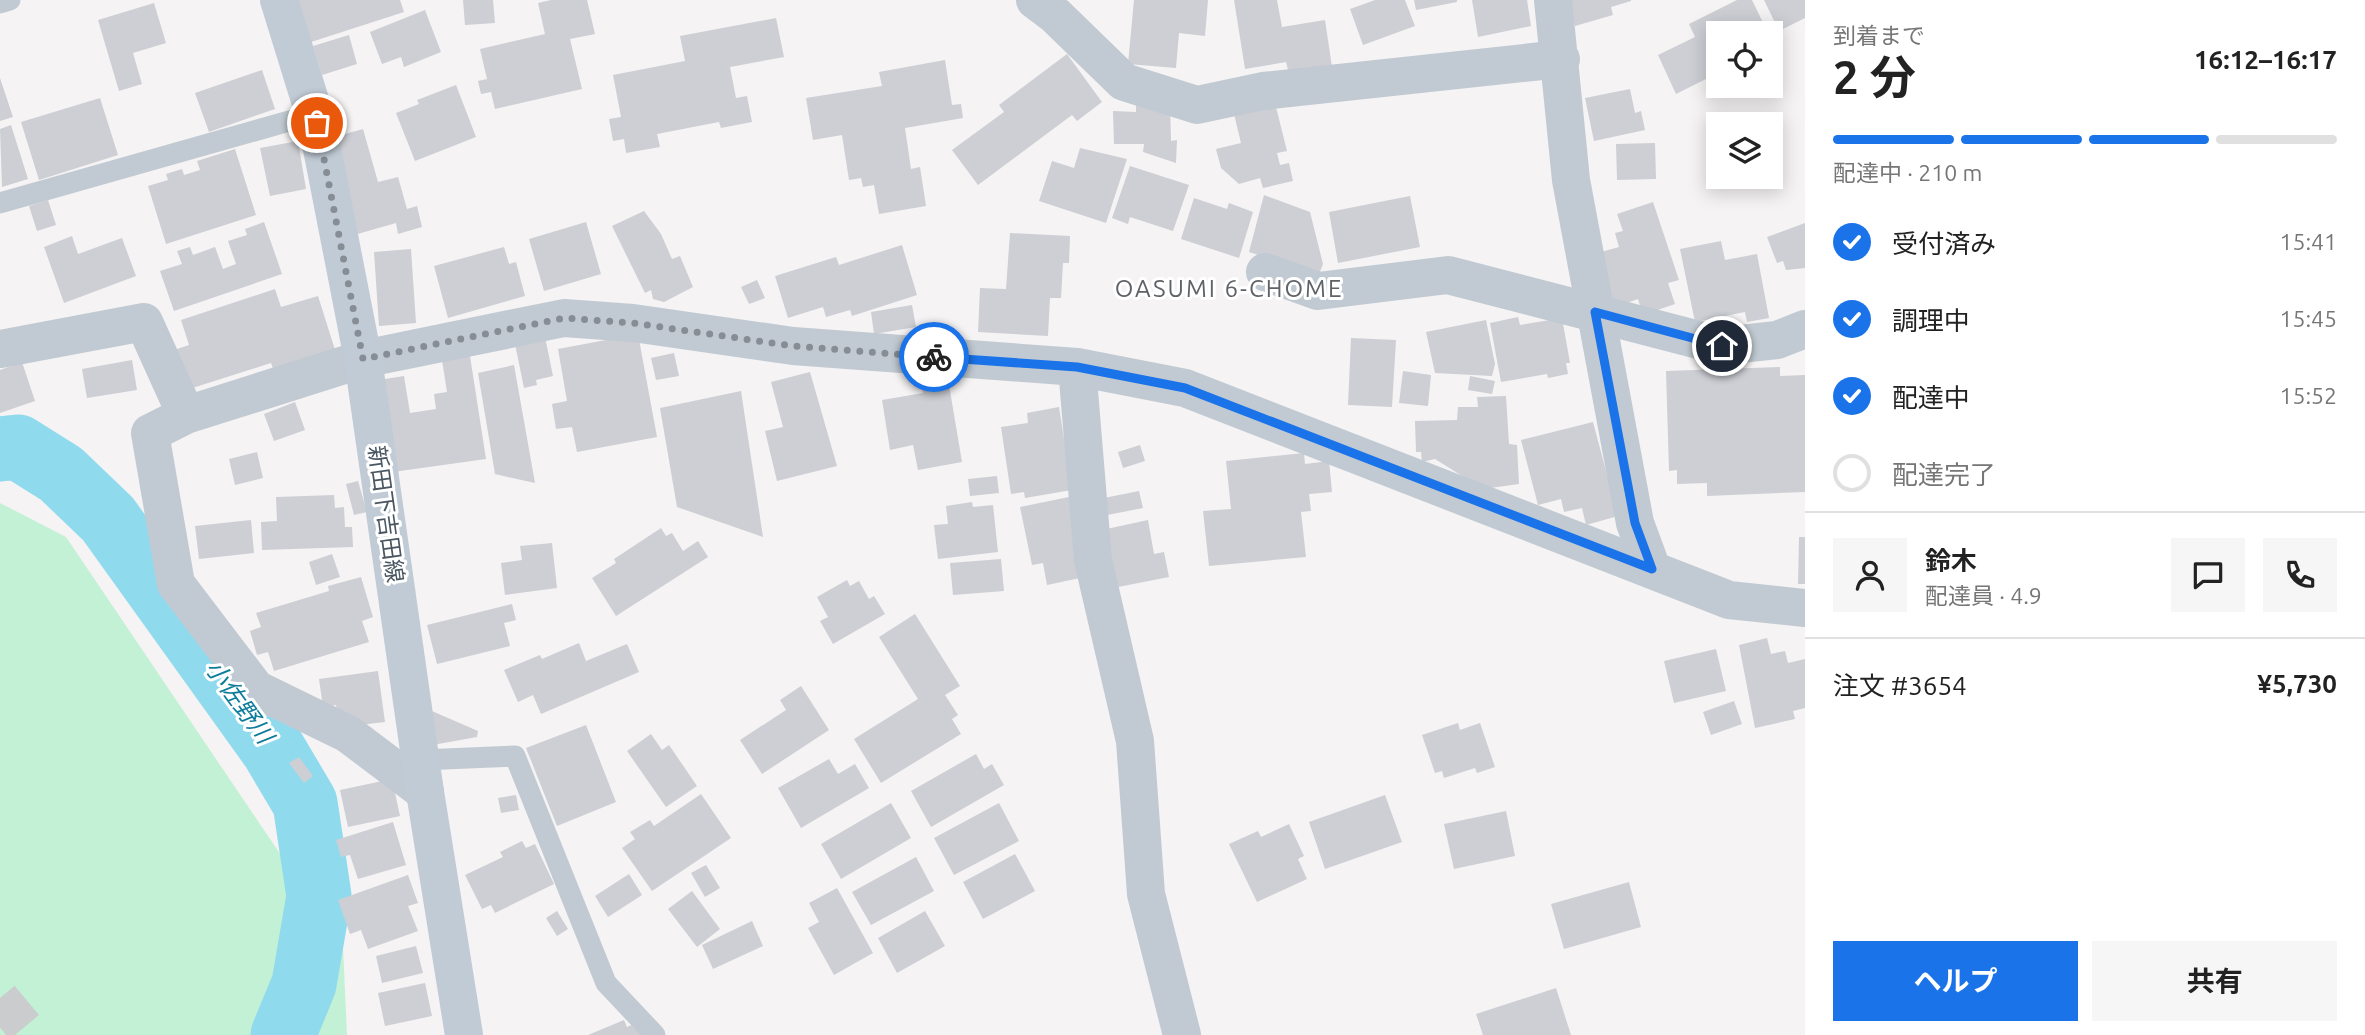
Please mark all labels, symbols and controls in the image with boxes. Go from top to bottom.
map controls [1706,21,1783,189]
button: locate [1706,21,1783,98]
text: 到着まで [1833,23,1925,48]
text: 16:12–16:17 [2194,45,2337,74]
text: 2 分 [1833,51,1916,103]
pin [287,93,347,153]
icon: bag [298,104,336,142]
button: layers [1706,112,1783,189]
text: 配達中 · 210 m [1833,160,1982,185]
icon: check [1833,223,1871,261]
text: 受付済み [1892,229,1996,258]
text: 15:41 [2279,229,2337,254]
district label: OASUMI 6-CHOME [1115,275,1343,302]
icon: check [1833,300,1871,338]
text: 調理中 [1892,306,1970,335]
text: 15:45 [2279,306,2337,331]
pin [1692,316,1752,376]
courier [899,322,969,392]
icon: home [1703,327,1741,365]
icon: bike [915,338,953,376]
icon: check [1833,377,1871,415]
text: 配達中 [1892,383,1970,412]
text: 15:52 [2279,383,2337,408]
street label: 新田下吉田線 [365,444,408,584]
text: 配達完了 [1892,460,1996,489]
button: person [1833,538,1907,612]
button: chat [2171,538,2245,612]
button: phone [2263,538,2337,612]
text: 鈴木 [1925,546,1977,575]
text: 配達員 · 4.9 [1925,583,2042,608]
water label: 小佐野川 [200,655,280,751]
text: ¥5,730 [2257,669,2337,698]
text: 注文 #3654 [1833,671,1967,700]
button: ヘルプ [1833,941,2078,1021]
button: 共有 [2092,941,2337,1021]

